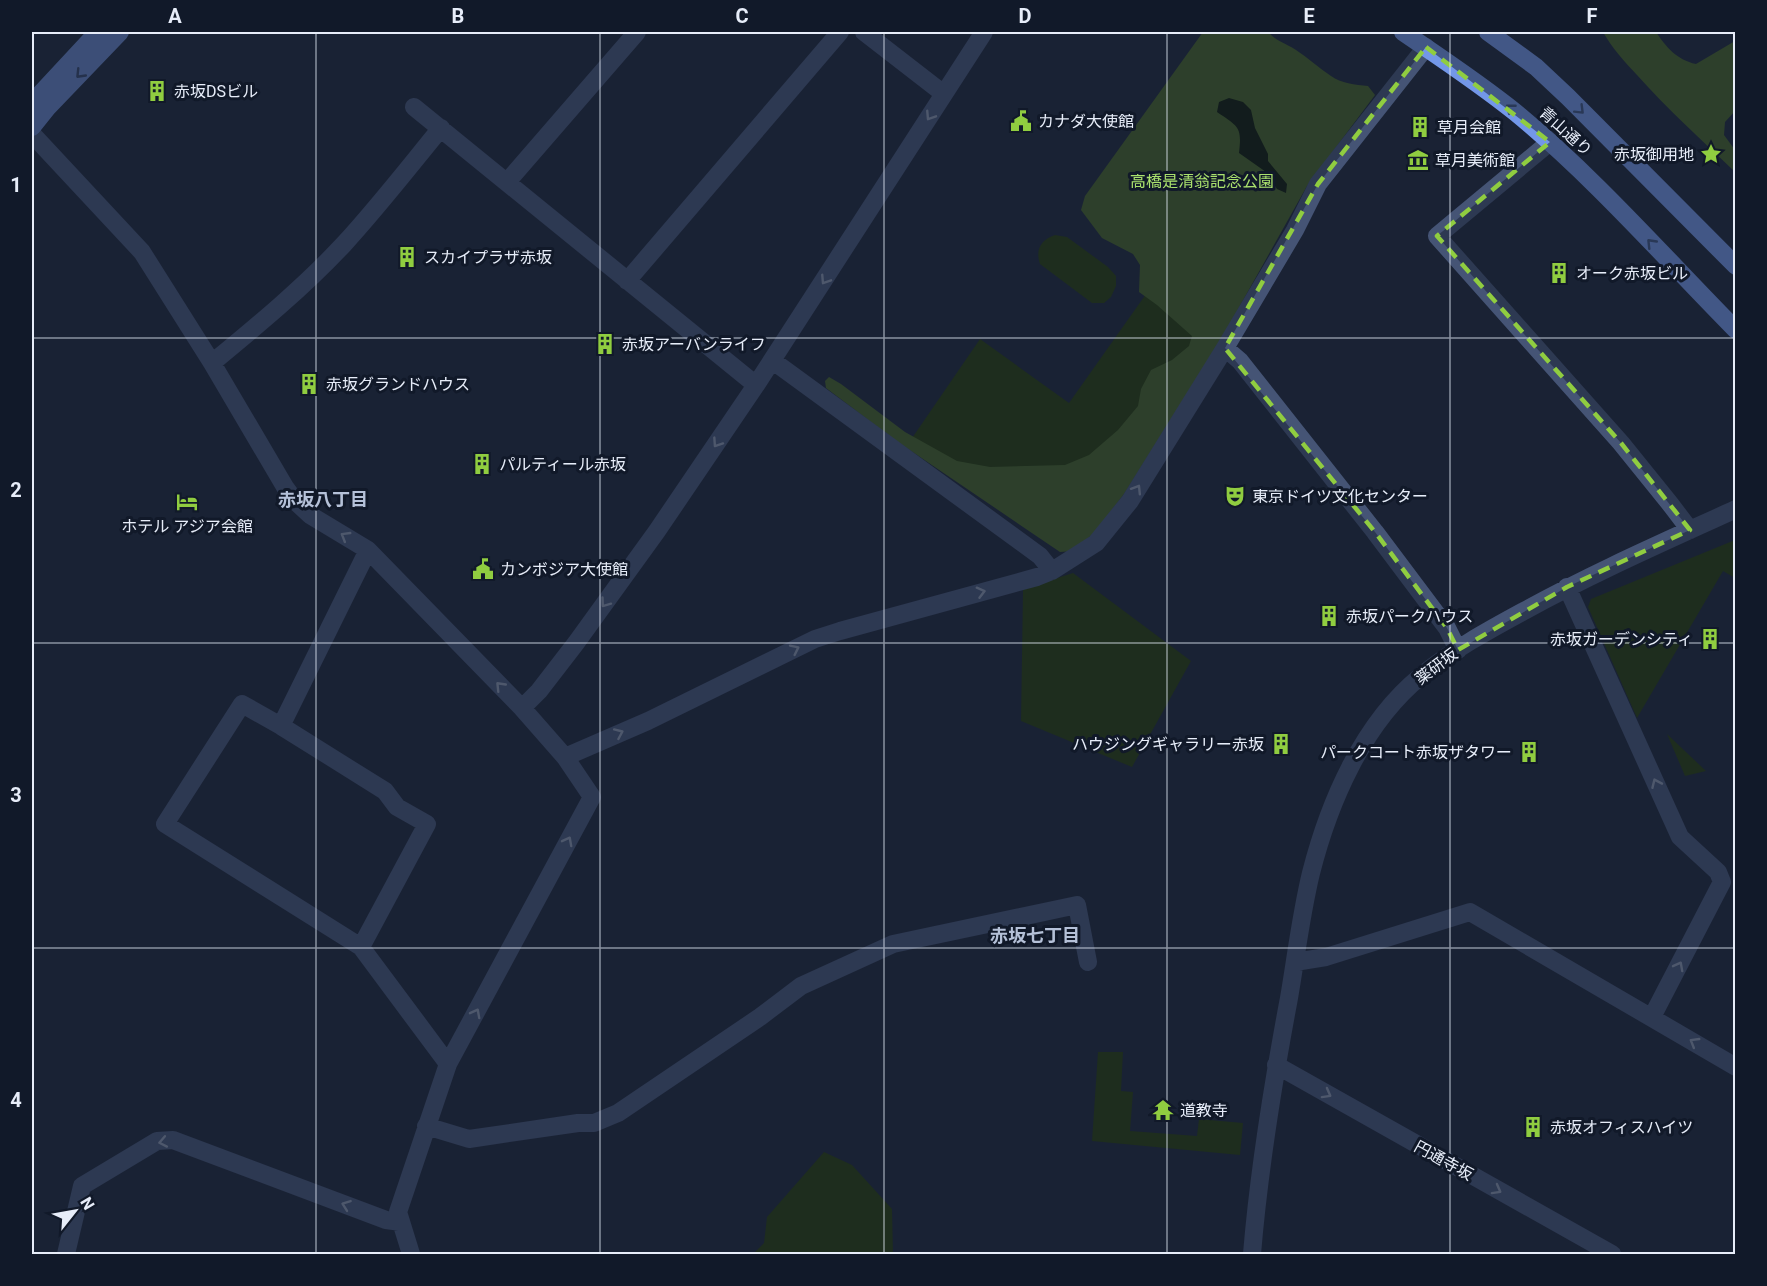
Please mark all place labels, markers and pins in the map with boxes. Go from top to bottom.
building icon: 赤坂DSビル [145,79,169,103]
place label: 赤坂DSビル [174,82,258,101]
public building icon: カナダ大使館 [1009,109,1033,133]
place label: カナダ大使館 [1038,112,1134,131]
building icon: 草月会館 [1408,115,1432,139]
place label: 草月会館 [1437,118,1501,137]
place icon: 赤坂御用地 [1699,142,1723,166]
place label: 赤坂御用地 [1614,145,1694,164]
museum icon: 草月美術館 [1406,148,1430,172]
place label: 草月美術館 [1435,151,1515,170]
building icon: スカイプラザ赤坂 [395,245,419,269]
place label: スカイプラザ赤坂 [424,248,552,267]
building icon: オーク赤坂ビル [1547,261,1571,285]
place label: オーク赤坂ビル [1576,264,1688,283]
building icon: 赤坂アーバンライフ [593,332,617,356]
place label: 赤坂アーバンライフ [622,335,766,354]
building icon: 赤坂グランドハウス [297,372,321,396]
place label: 赤坂グランドハウス [326,375,470,394]
building icon: パルティール赤坂 [470,452,494,476]
place label: パルティール赤坂 [499,455,626,474]
theatre icon: 東京ドイツ文化センター [1223,484,1247,508]
place label: 東京ドイツ文化センター [1252,487,1428,506]
hotel icon: ホテル アジア会館 [175,490,199,514]
place label: ホテル アジア会館 [121,517,253,536]
public building icon: カンボジア大使館 [471,557,495,581]
place label: カンボジア大使館 [500,560,628,579]
building icon: 赤坂パークハウス [1317,604,1341,628]
place label: 赤坂パークハウス [1346,607,1473,626]
building icon: 赤坂ガーデンシティ [1698,627,1722,651]
place label: 赤坂ガーデンシティ [1550,630,1693,649]
building icon: ハウジングギャラリー赤坂 [1269,732,1293,756]
place label: ハウジングギャラリー赤坂 [1072,735,1264,754]
building icon: パークコート赤坂ザタワー [1517,740,1541,764]
place label: パークコート赤坂ザタワー [1320,743,1512,762]
temple icon: 道教寺 [1151,1098,1175,1122]
place label: 道教寺 [1180,1101,1228,1120]
building icon: 赤坂オフィスハイツ [1521,1115,1545,1139]
place label: 赤坂オフィスハイツ [1550,1118,1693,1137]

